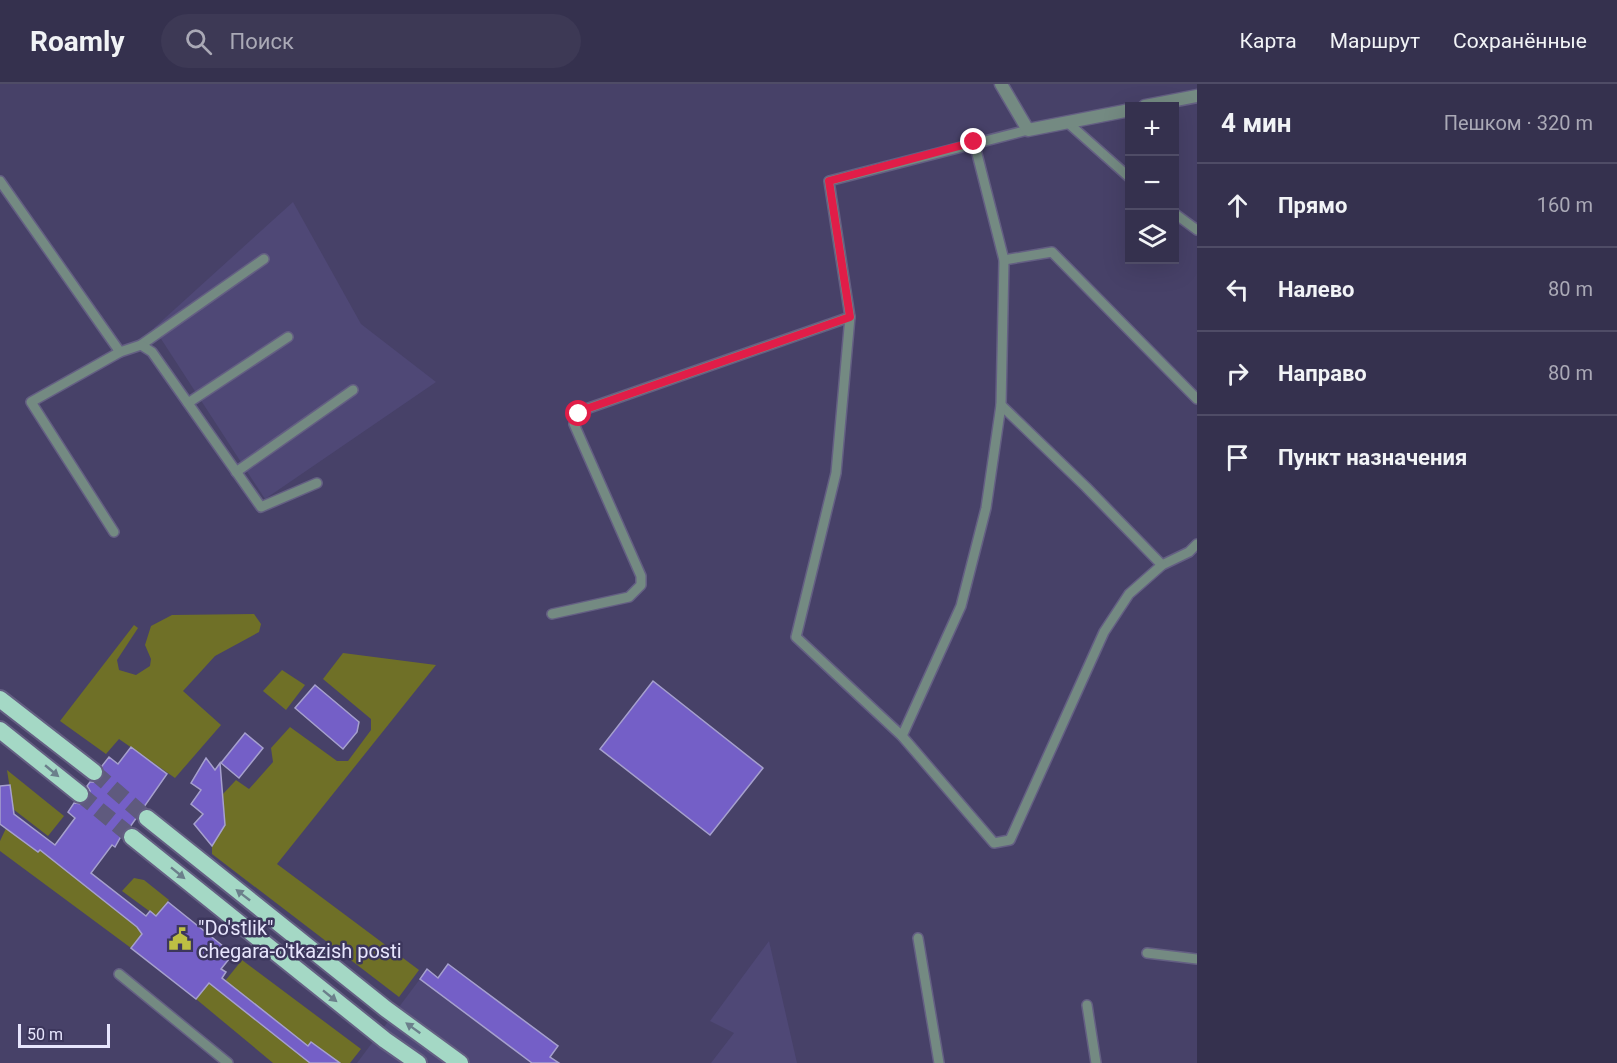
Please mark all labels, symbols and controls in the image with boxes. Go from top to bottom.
search box [161,14,581,68]
text: Roamly [30,25,125,58]
icon: search [182,25,215,58]
text: Поиск [230,29,294,54]
text: Карта [1240,29,1297,53]
text: Маршрут [1330,29,1420,53]
text: Сохранённые [1453,29,1587,53]
map controls [1125,102,1179,264]
button: + [1125,102,1179,156]
text: 4 мин [1221,108,1292,138]
text: Пешком · 320 m [1444,111,1593,135]
route end [960,128,986,154]
button: − [1125,156,1179,210]
icon: ahead [1221,189,1254,222]
text: Прямо [1278,193,1347,218]
text: 160 m [1537,193,1593,217]
button: layers [1125,210,1179,264]
icon: left [1221,273,1254,306]
text: Налево [1278,277,1355,302]
text: 80 m [1548,277,1593,301]
icon: right [1221,357,1254,390]
text: Направо [1278,361,1367,386]
text: 80 m [1548,361,1593,385]
route start [565,400,591,426]
icon: arrive [1221,441,1254,474]
text: Пункт назначения [1278,445,1467,470]
one-way arrow [44,764,59,777]
one-way arrow [170,867,186,880]
one-way arrow [235,889,251,902]
place label: "Do'stlik" chegara-o'tkazish posti [198,916,402,963]
public building icon: "Do'stlik" chegara-o'tkazish posti [167,926,193,952]
one-way arrow [322,989,338,1002]
scale bar [18,1021,110,1048]
one-way arrow [405,1023,420,1035]
text: 50 m [27,1025,63,1044]

